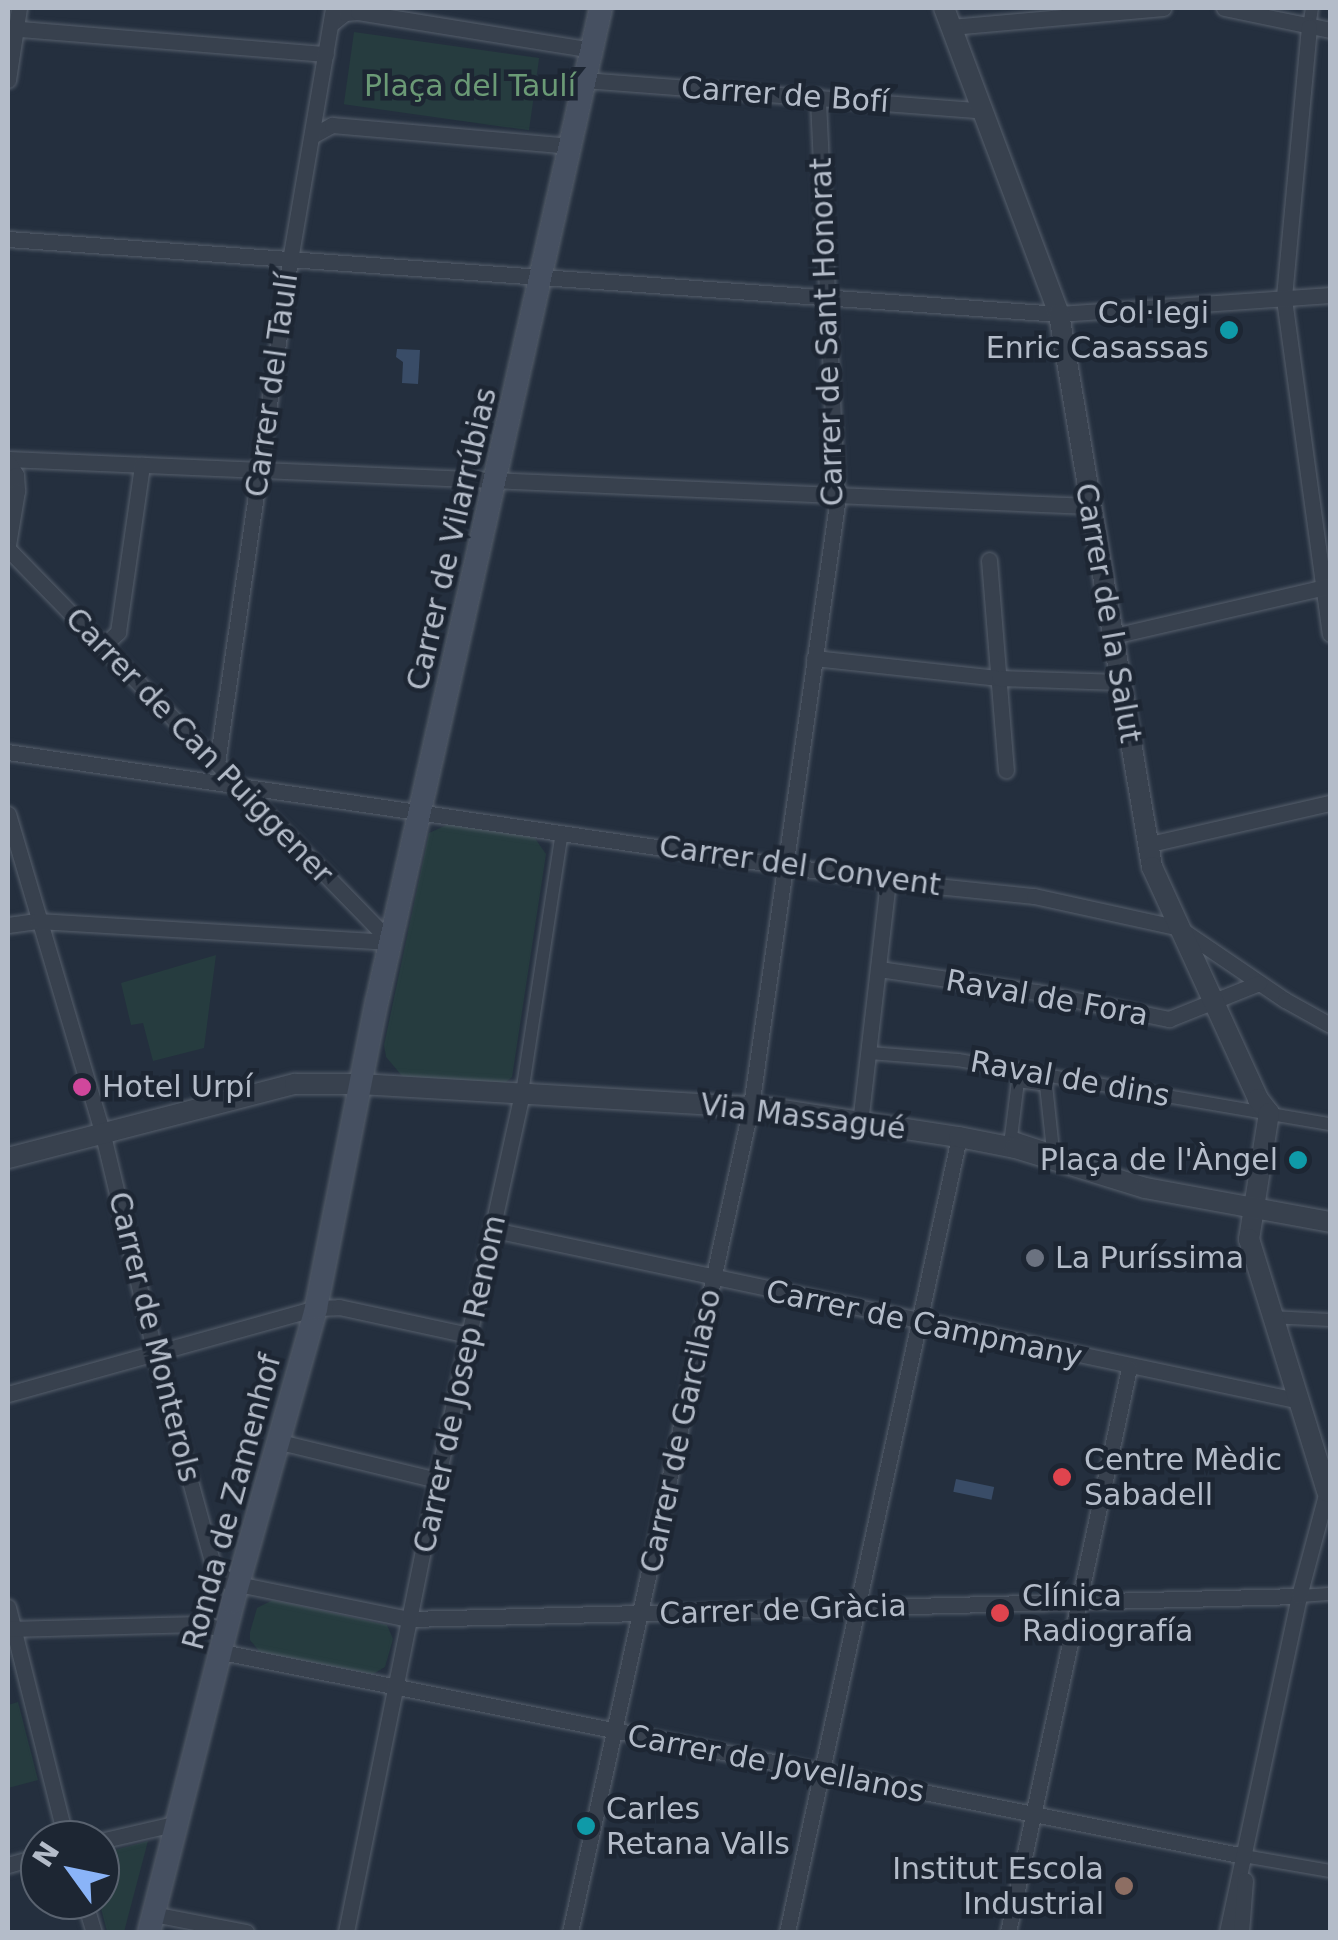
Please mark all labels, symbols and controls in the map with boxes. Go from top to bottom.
park label: Plaça del Taulí [364,68,576,104]
street label: Carrer de Bofí [680,70,890,120]
street label: Carrer de Sant Honorat [803,157,851,507]
street label: Carrer del Taulí [238,271,306,499]
place label: Col·legi Enric Casassas [986,295,1209,366]
marker: Col·legi Enric Casassas [1218,319,1240,341]
street label: Carrer de Vilarrúbias [400,384,504,694]
street label: Carrer de la Salut [1067,480,1149,746]
street label: Carrer de Can Puiggener [58,601,340,891]
street label: Carrer del Convent [657,828,943,904]
street label: Raval de Fora [943,962,1151,1034]
street label: Raval de dins [968,1044,1172,1114]
place label: Hotel Urpí [102,1069,253,1105]
marker: Hotel Urpí [71,1076,93,1098]
street label: Via Massagué [698,1087,908,1147]
place label: Plaça de l'Àngel [1040,1142,1278,1178]
marker: Plaça de l'Àngel [1287,1149,1309,1171]
street label: Carrer de Monterols [101,1188,207,1486]
street label: Carrer de Josep Renom [407,1212,513,1556]
place label: La Puríssima [1055,1240,1244,1276]
marker: La Puríssima [1024,1247,1046,1269]
street label: Carrer de Campmany [763,1273,1085,1375]
street label: Carrer de Garcilaso [633,1286,729,1576]
street label: Ronda de Zamenhof [175,1350,289,1654]
place label: Centre Mèdic Sabadell [1084,1442,1282,1512]
marker: Centre Mèdic Sabadell [1049,1464,1075,1490]
place label: Clínica Radiografía [1022,1578,1193,1648]
street label: Carrer de Gràcia [659,1588,907,1632]
marker: Clínica Radiografía [987,1600,1013,1626]
street label: Carrer de Jovellanos [625,1718,927,1810]
place label: Carles Retana Valls [606,1791,790,1862]
marker: Carles Retana Valls [575,1815,597,1837]
north arrow [20,1820,120,1920]
text: N [26,1836,66,1873]
place label: Institut Escola Industrial [892,1851,1104,1922]
marker: Institut Escola Industrial [1113,1875,1135,1897]

